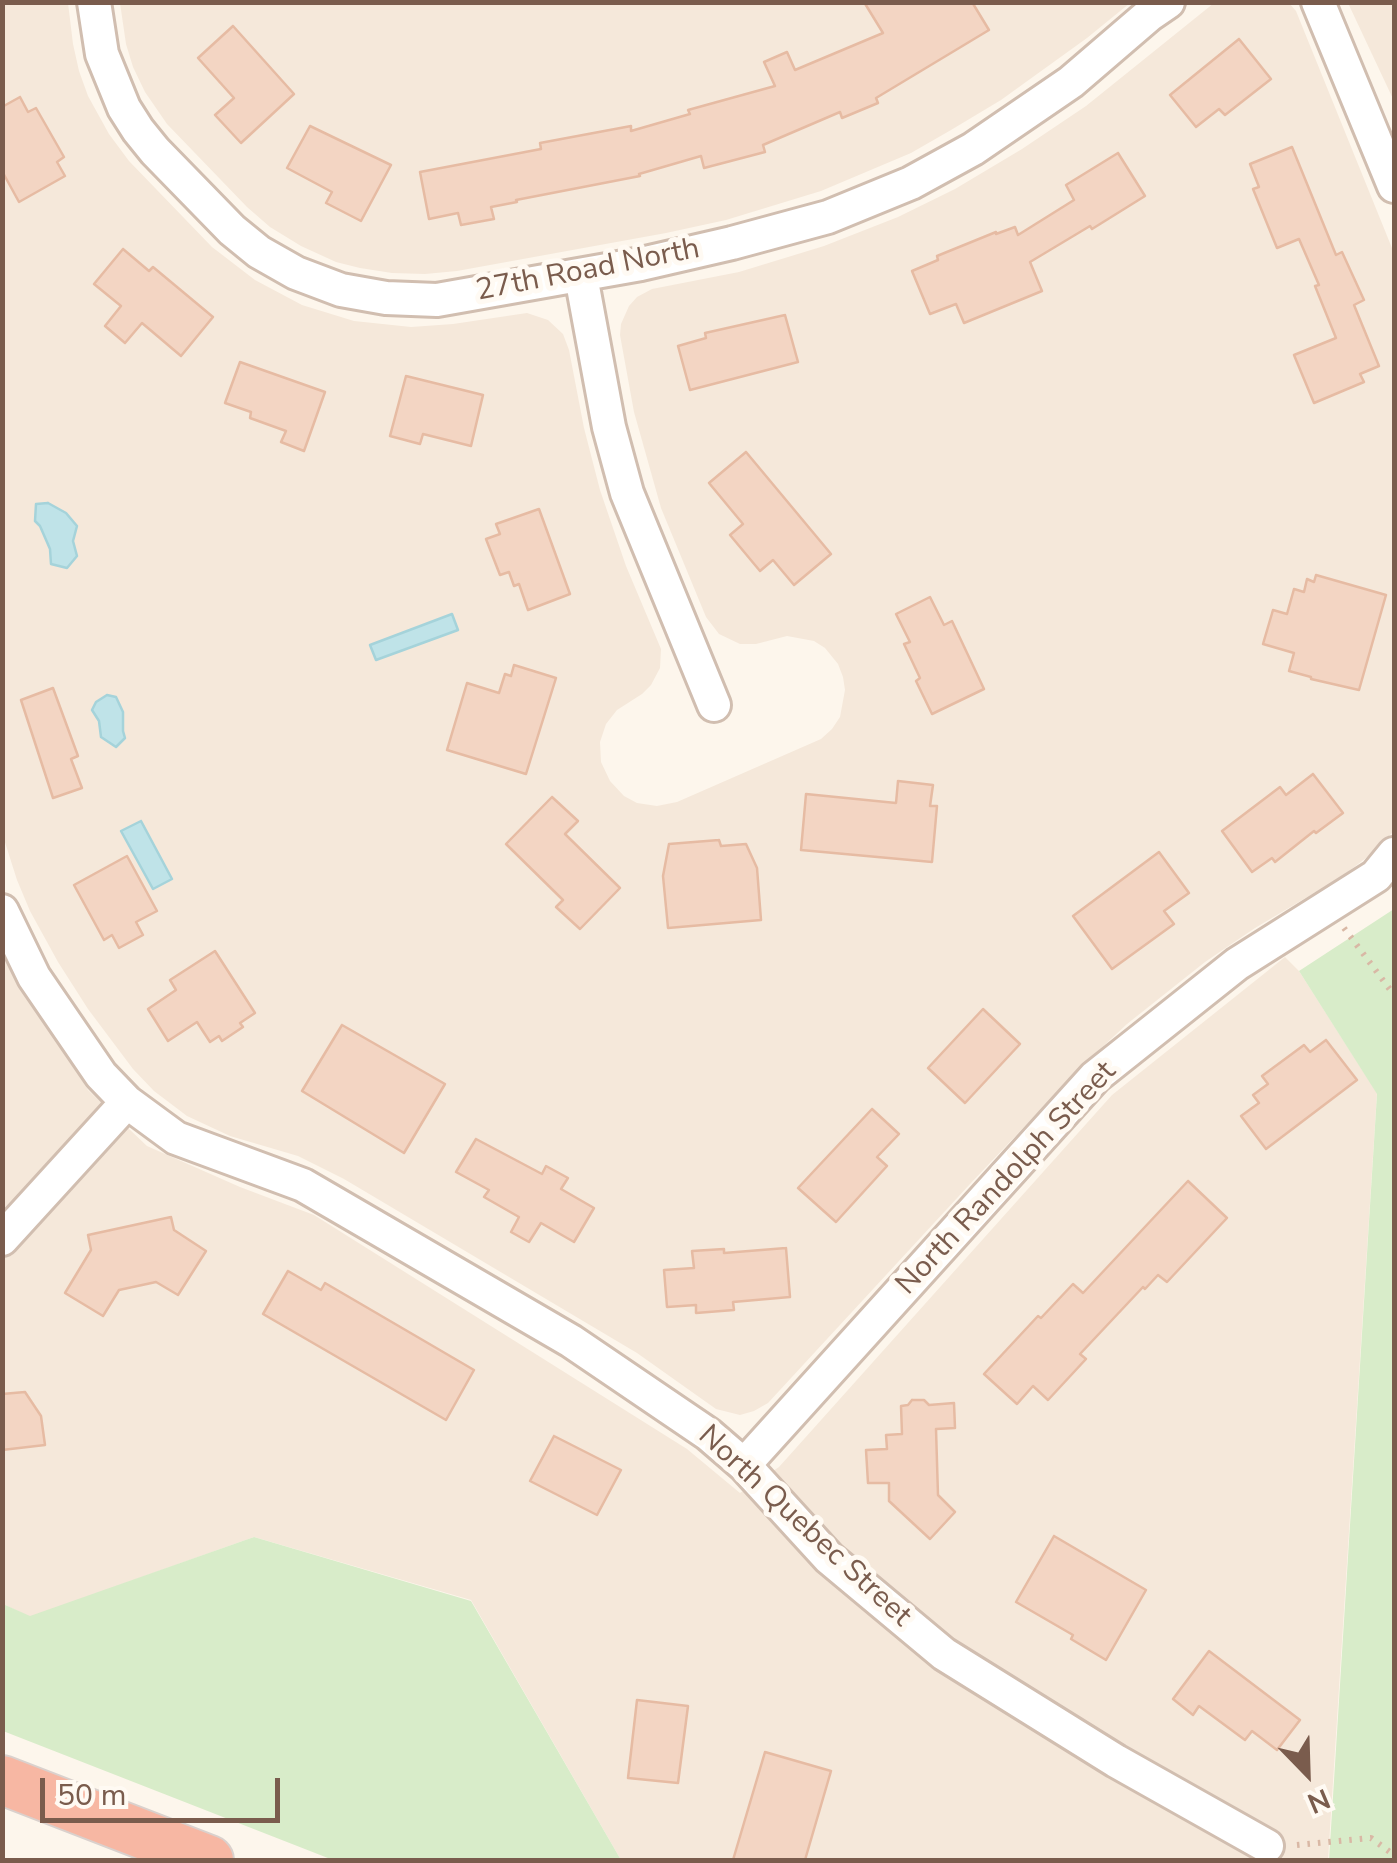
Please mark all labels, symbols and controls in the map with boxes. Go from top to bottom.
street label: 27th Road North [473,232,703,310]
street label: North Randolph Street [890,1055,1124,1303]
street label: North Quebec Street [690,1419,918,1635]
north arrow [1257,1723,1357,1823]
scale bar [45,1758,285,1820]
text: 50 m [57,1775,126,1816]
text: N [1302,1779,1336,1822]

